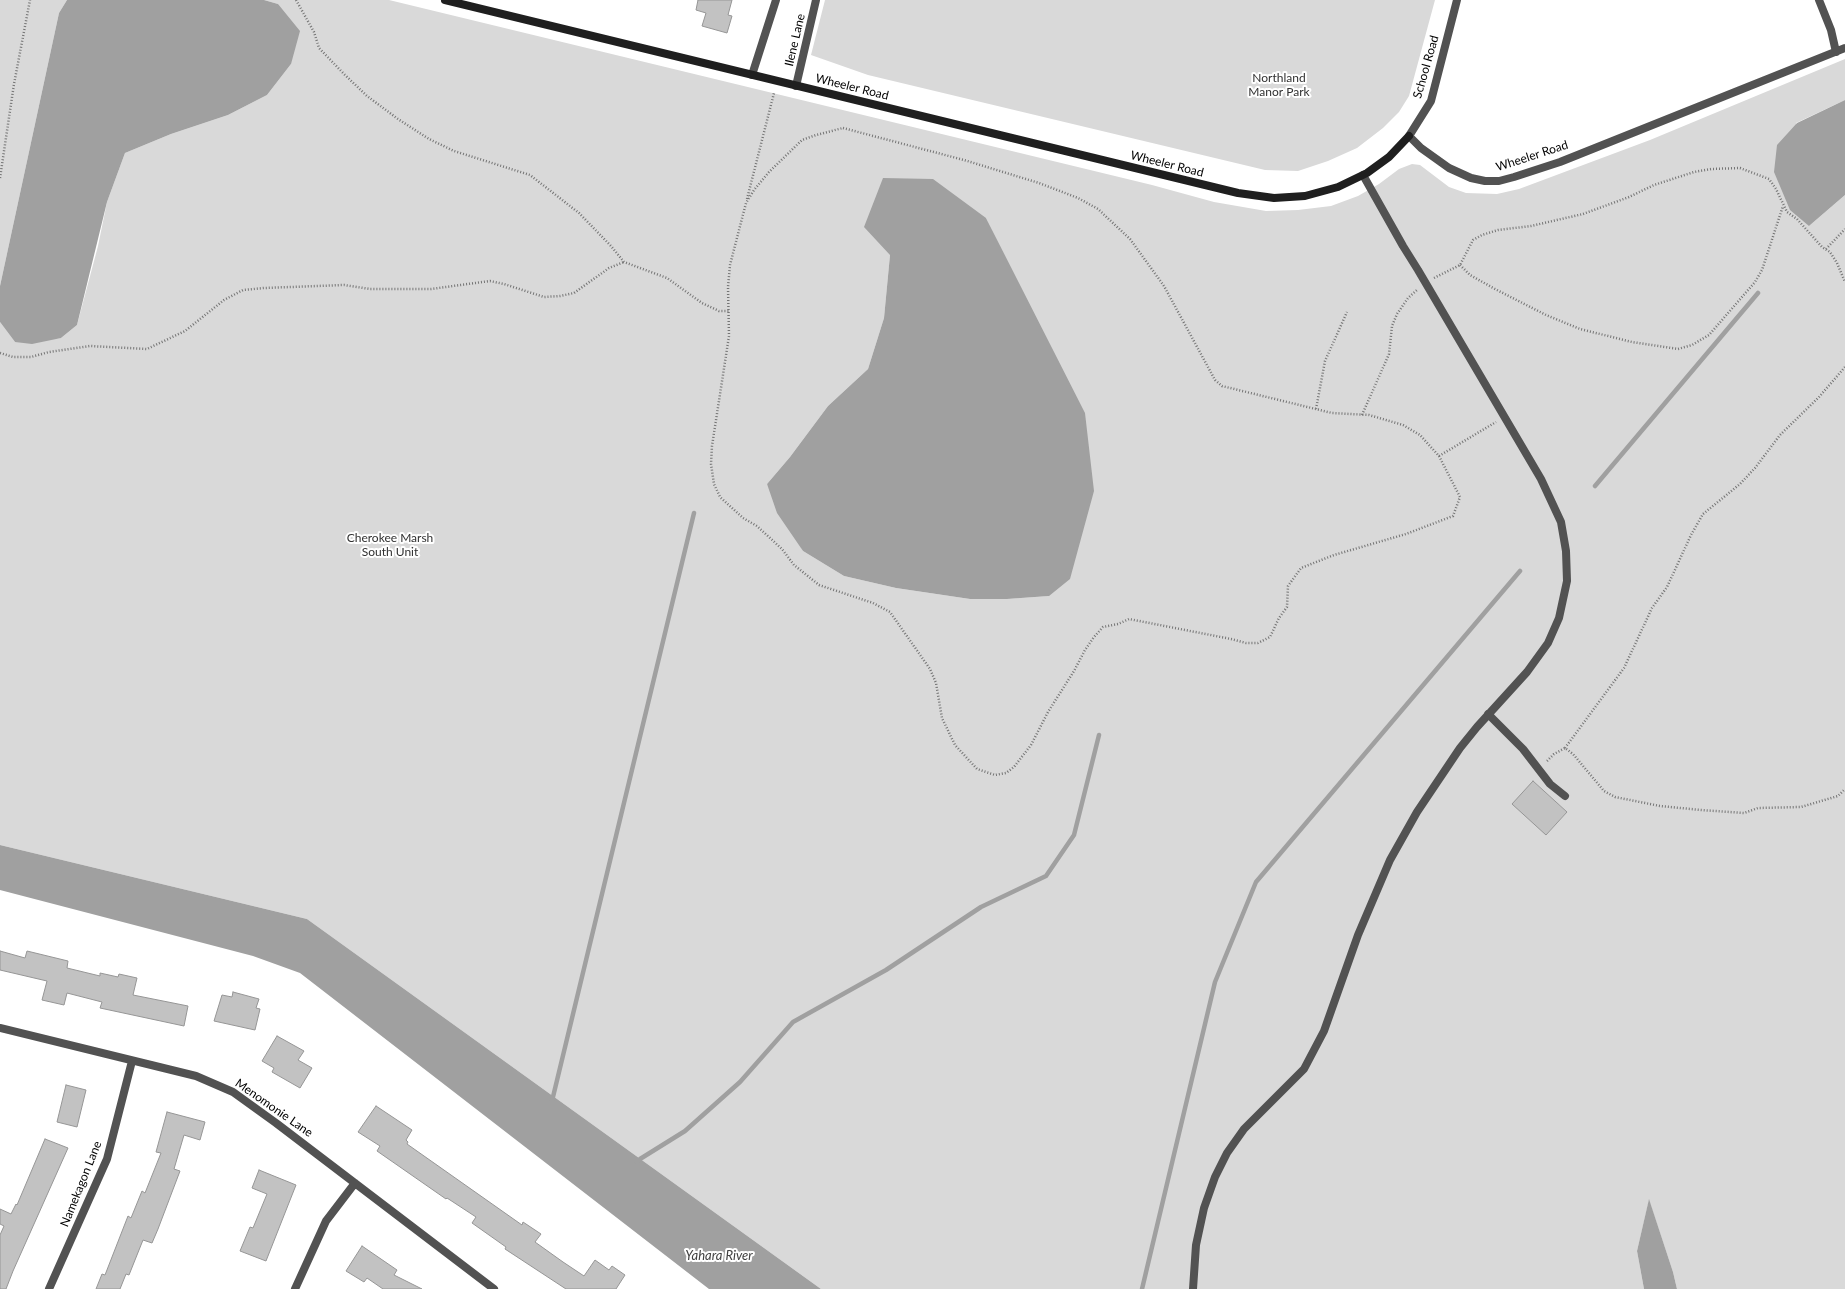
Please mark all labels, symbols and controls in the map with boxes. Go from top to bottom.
street label: Ilene Lane [782,12,808,68]
street label: School Road [1410,34,1442,100]
street label: Wheeler Road [814,71,890,103]
park label: Northland Manor Park [1248,71,1310,99]
street label: Wheeler Road [1494,138,1570,174]
street label: Wheeler Road [1129,148,1205,180]
park label: Cherokee Marsh South Unit [347,531,433,559]
street label: Menomonie Lane [232,1076,316,1140]
street label: Namekagon Lane [57,1139,105,1229]
water label: Yahara River [685,1248,753,1264]

